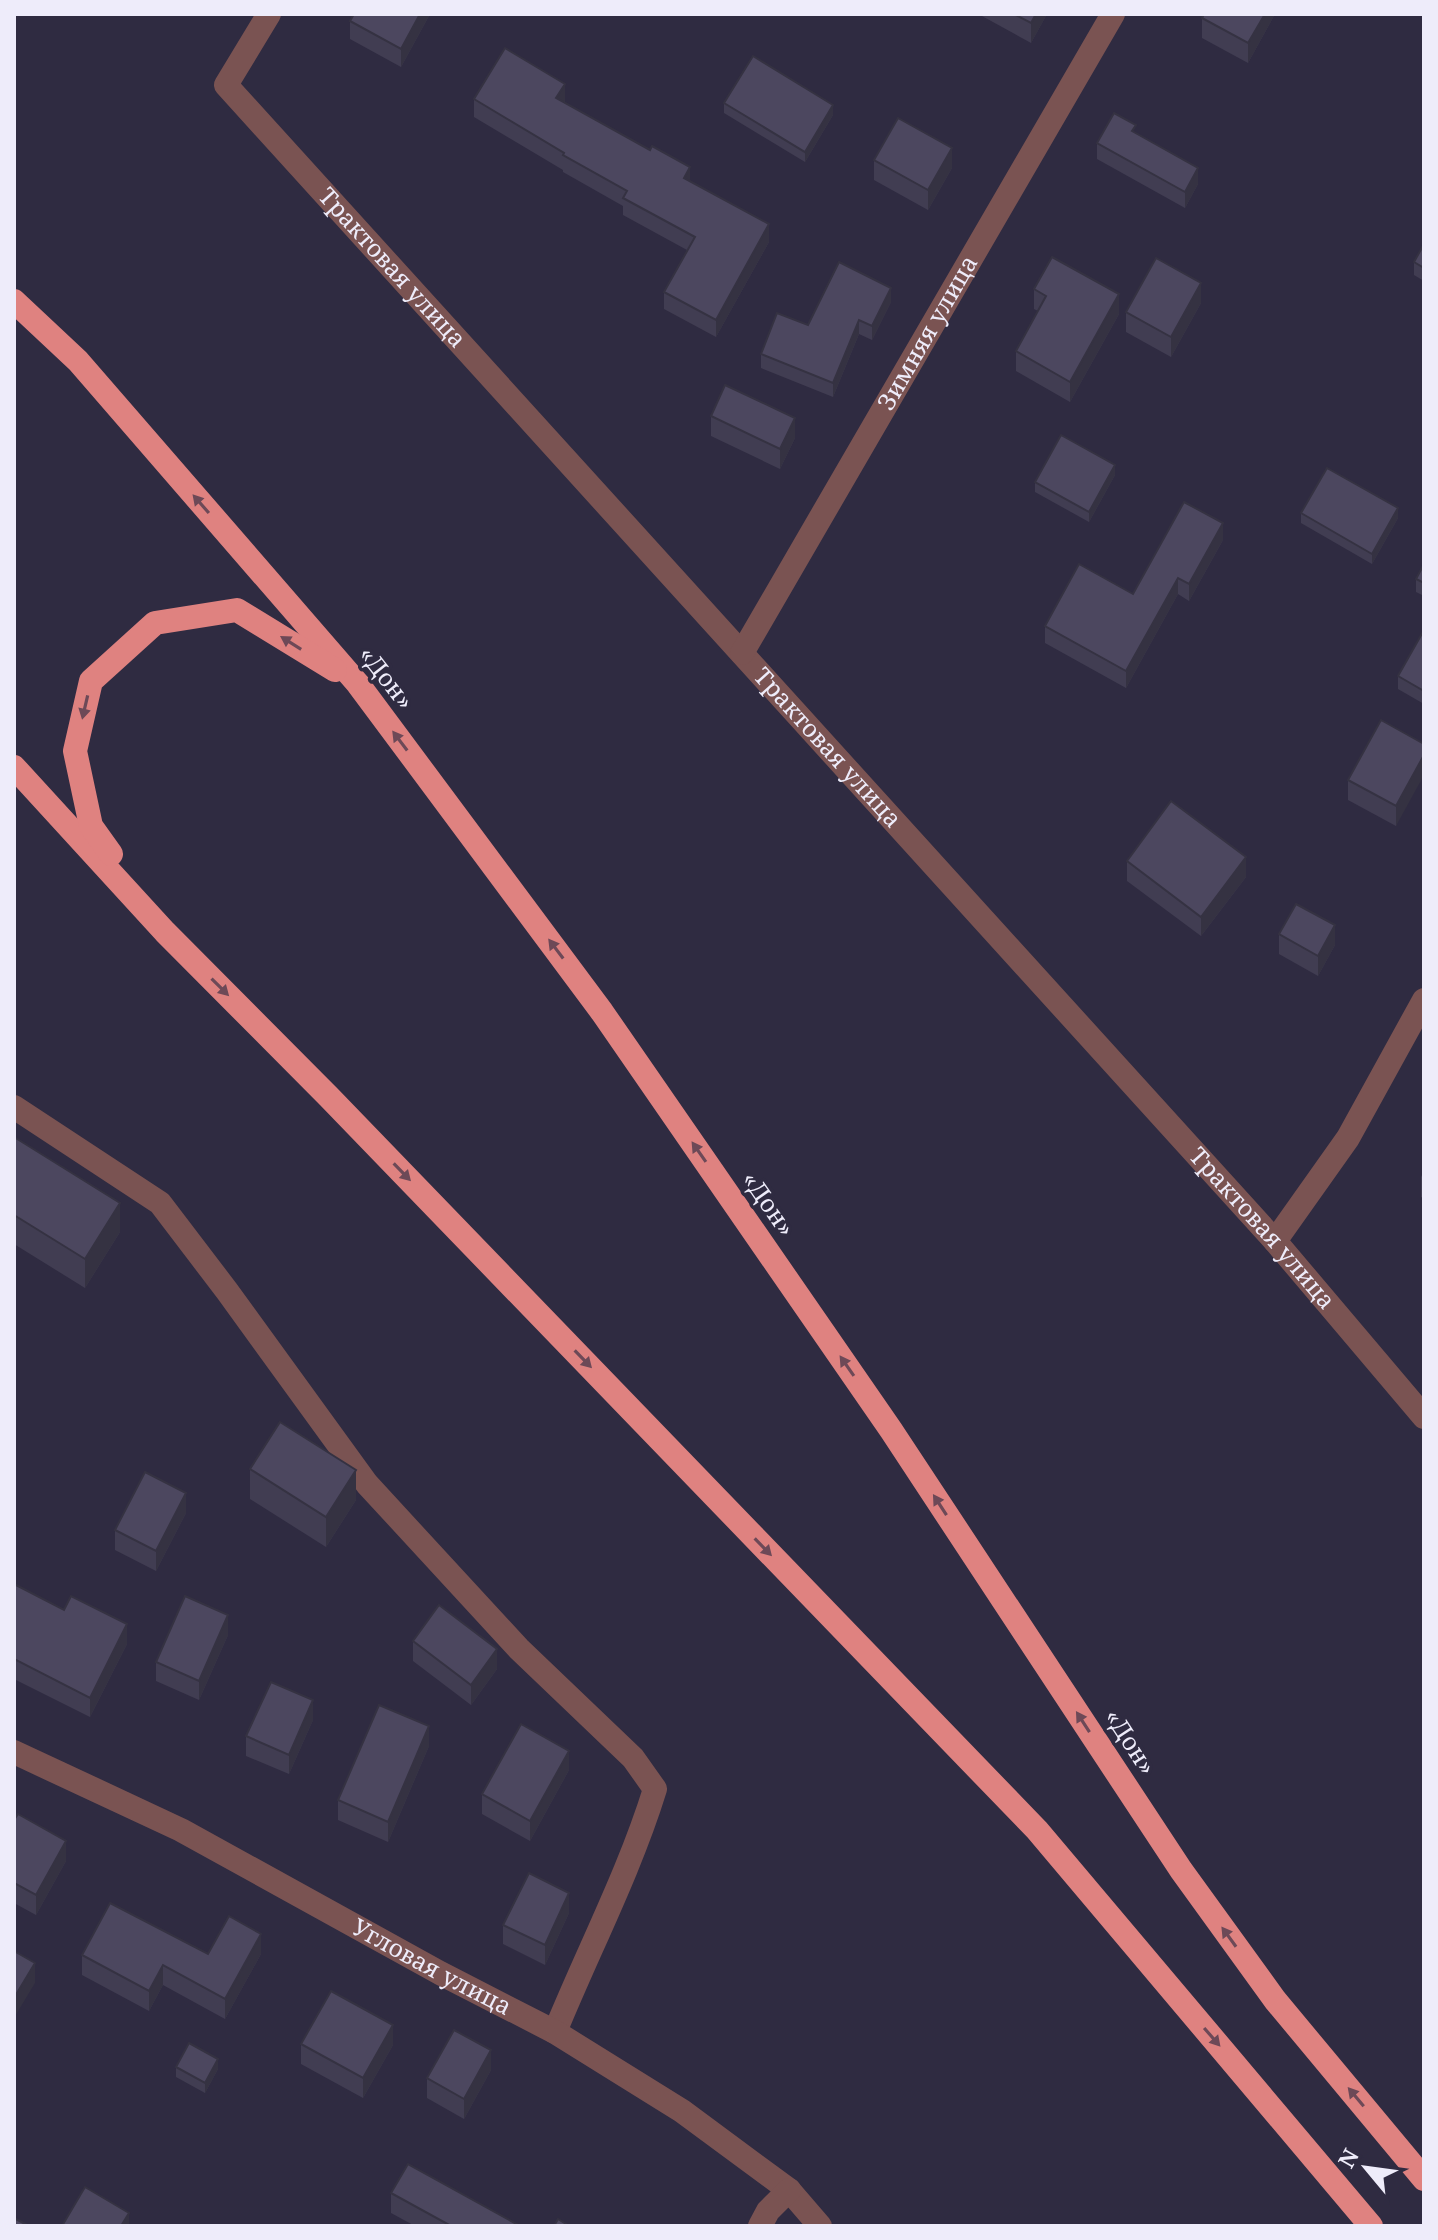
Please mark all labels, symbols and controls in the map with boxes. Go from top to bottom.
street label: Трактовая улица [312,180,474,354]
street label: Зимняя улица [868,249,984,416]
one-way arrow [193,494,210,514]
one-way arrow [280,637,302,651]
street label: «Дон» [352,638,422,716]
street label: Трактовая улица [747,659,910,834]
one-way arrow [78,695,91,720]
one-way arrow [392,730,408,752]
one-way arrow [548,939,564,960]
one-way arrow [210,977,229,996]
street label: Трактовая улица [1183,1139,1344,1315]
one-way arrow [692,1142,707,1163]
one-way arrow [392,1162,411,1181]
street label: «Дон» [735,1164,804,1242]
one-way arrow [573,1350,591,1369]
one-way arrow [839,1356,854,1377]
one-way arrow [932,1494,947,1515]
one-way arrow [753,1537,772,1556]
street label: «Дон» [1098,1702,1165,1781]
one-way arrow [1075,1711,1090,1732]
street label: Угловая улица [347,1910,518,2022]
one-way arrow [1222,1926,1237,1947]
one-way arrow [1202,2027,1220,2047]
one-way arrow [1348,2088,1365,2108]
north arrow [1326,2128,1406,2208]
text: N [1330,2143,1365,2173]

